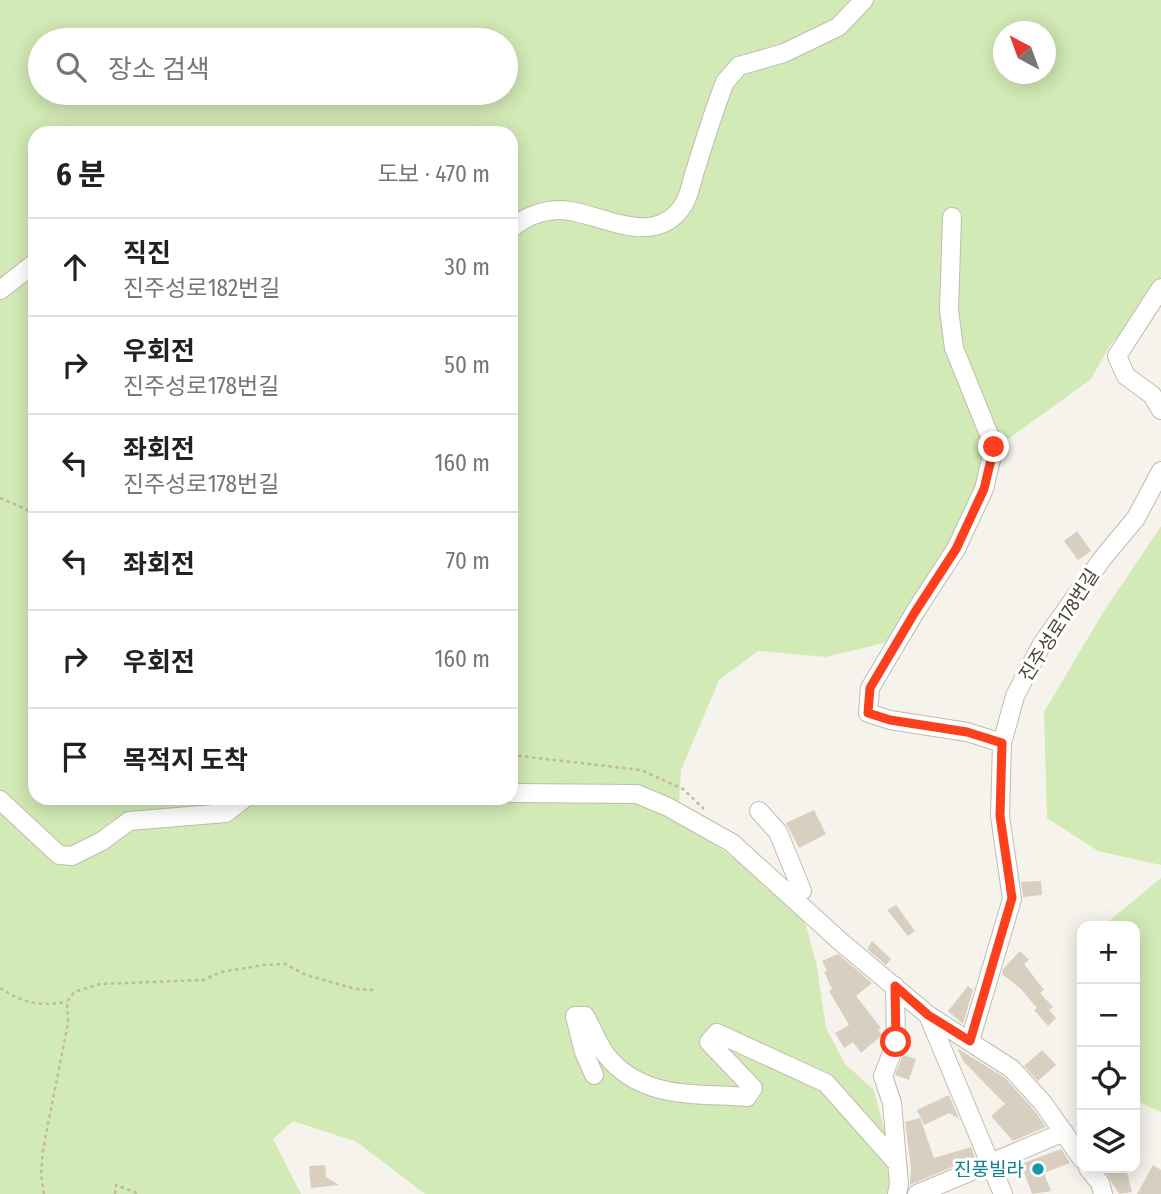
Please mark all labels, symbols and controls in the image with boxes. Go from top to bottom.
north arrow [993,21,1056,84]
search box [28,28,518,105]
icon: search [52,48,90,86]
text: 장소 검색 [108,54,210,85]
text: 6 분 [56,157,106,193]
text: 도보 · 470 m [377,160,490,188]
text: 직진 [123,238,171,269]
icon: ahead [56,248,94,286]
text: 30 m [445,253,490,281]
text: 진주성로182번길 [123,274,280,302]
text: 우회전 [123,336,195,367]
icon: right [56,346,94,384]
text: 50 m [444,351,490,379]
text: 진주성로178번길 [123,372,279,400]
route end [978,431,1009,462]
text: 좌회전 [123,434,195,465]
icon: left [56,444,94,482]
text: 160 m [435,449,490,477]
text: 진주성로178번길 [123,470,279,498]
icon: left [56,542,94,580]
text: 70 m [446,547,490,575]
text: 좌회전 [123,549,195,580]
street label: 진주성로178번길 [1014,565,1104,685]
icon: right [56,640,94,678]
text: 160 m [435,645,490,673]
text: 우회전 [123,647,195,678]
icon: arrive [56,738,94,776]
text: 목적지 도착 [123,745,248,776]
map controls [1077,921,1140,1173]
button: + [1077,921,1140,984]
button: − [1077,984,1140,1047]
route start [880,1026,911,1057]
button: locate [1077,1047,1140,1110]
button: layers [1077,1110,1140,1173]
place label: 진풍빌라 [954,1158,1024,1181]
marker: 진풍빌라 [1030,1161,1046,1177]

